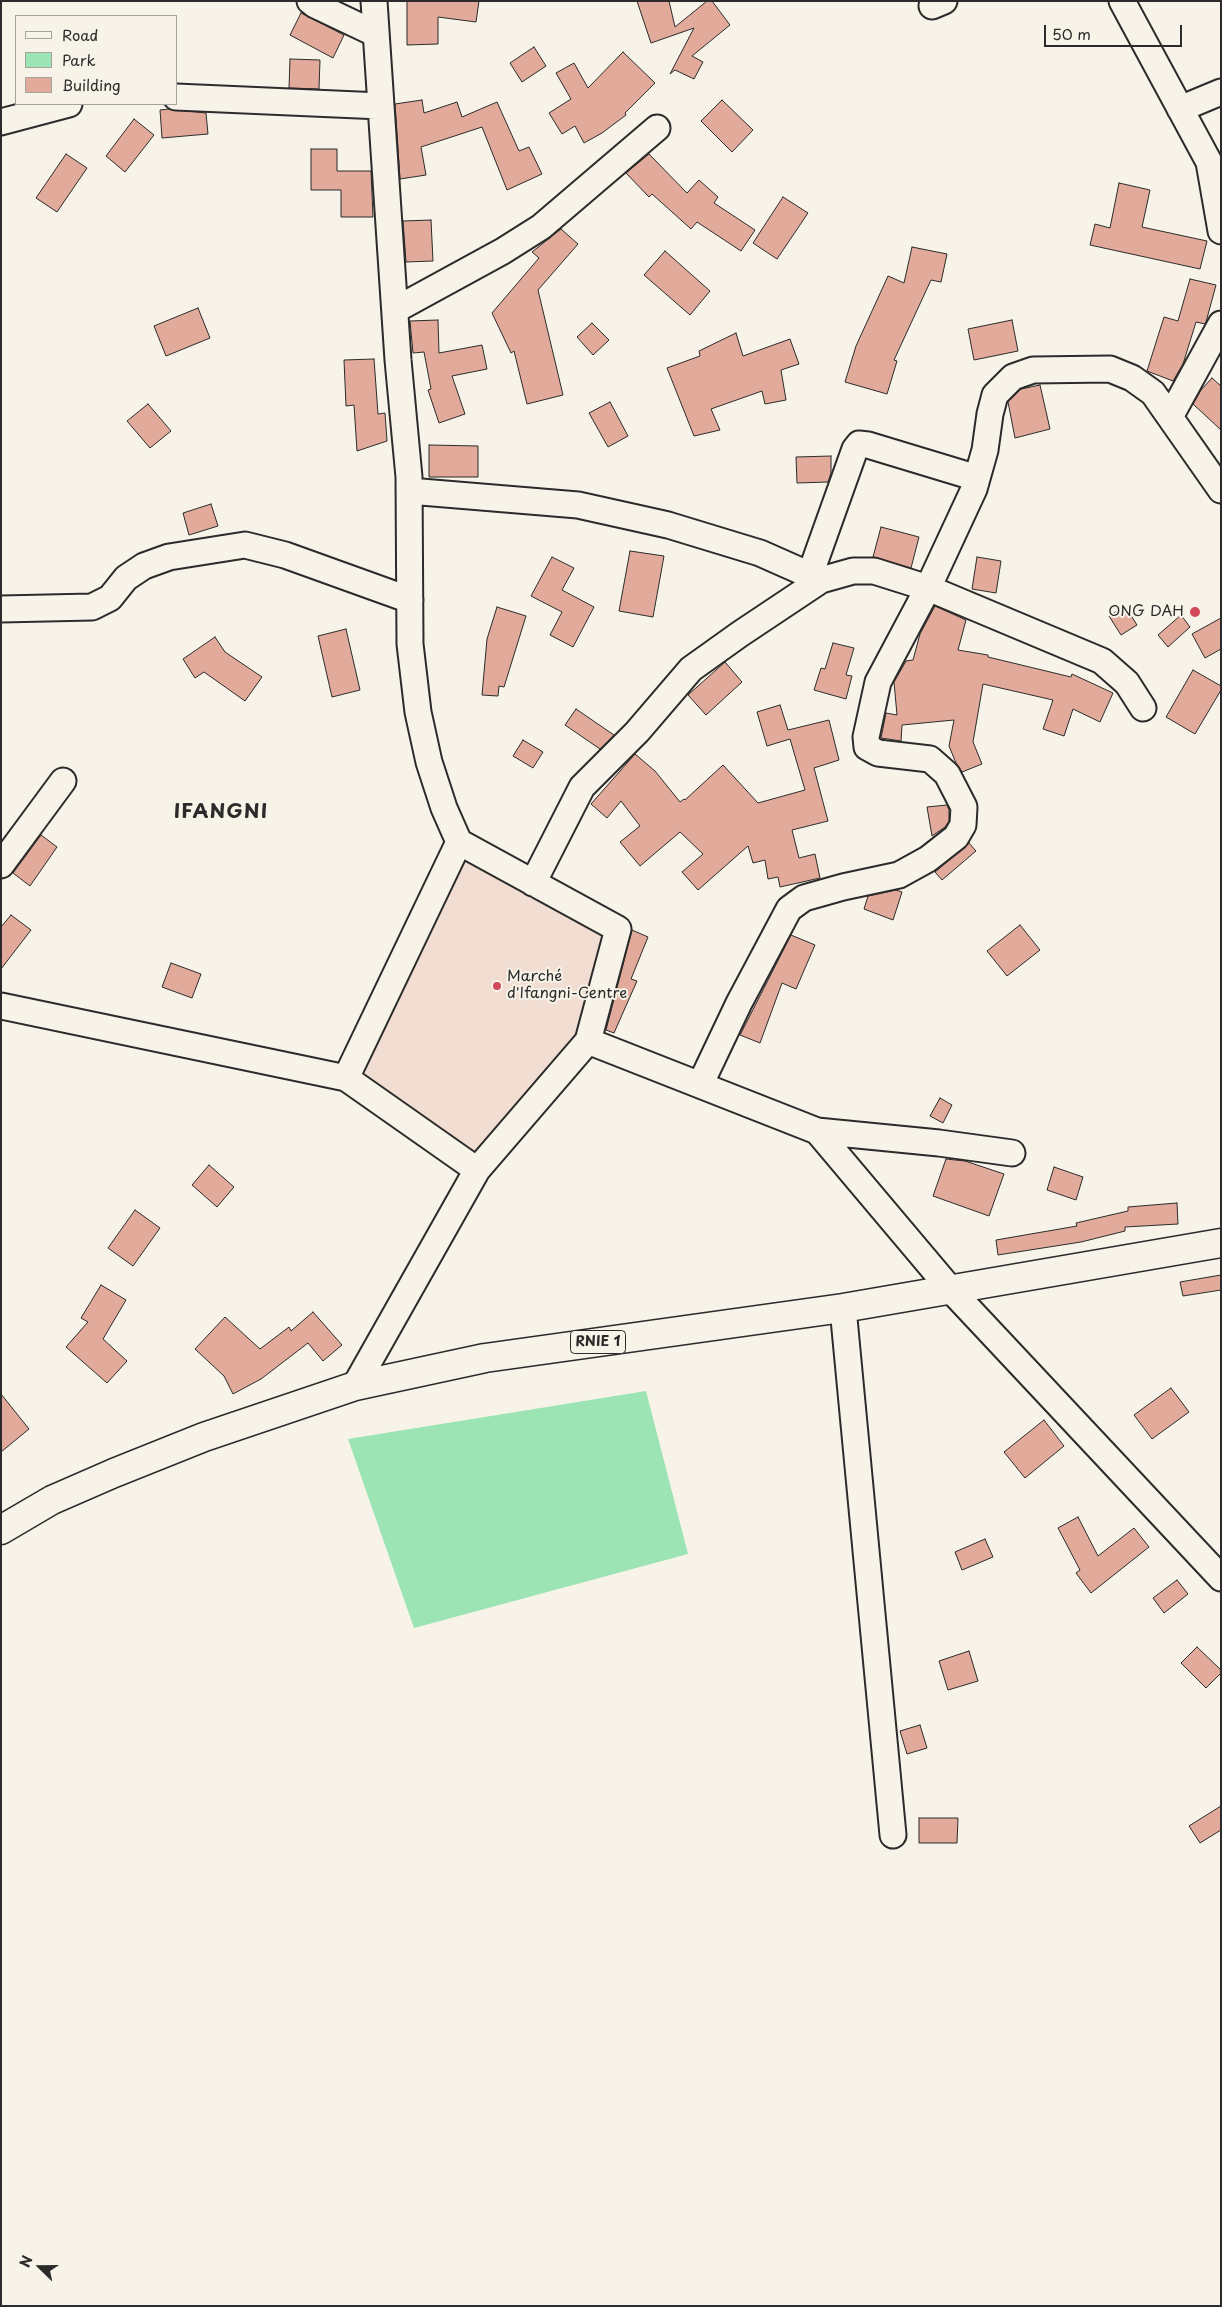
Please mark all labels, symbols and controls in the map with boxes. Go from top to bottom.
legend [15,15,178,105]
scale bar [1047,15,1184,47]
text: 50 m [1052,22,1091,45]
text: Road [62,23,98,46]
text: Park [62,48,96,71]
text: Building [62,73,121,96]
place label: ONG DAH [1108,603,1184,621]
marker: ONG DAH [1188,605,1202,619]
district label: IFANGNI [173,800,269,824]
place label: Marché d'Ifangni-Centre [507,968,627,1003]
marker: Marché d'Ifangni-Centre [491,980,503,992]
road number: RNIE 1 [570,1330,626,1354]
north arrow [15,2242,65,2292]
text: N [14,2252,37,2270]

